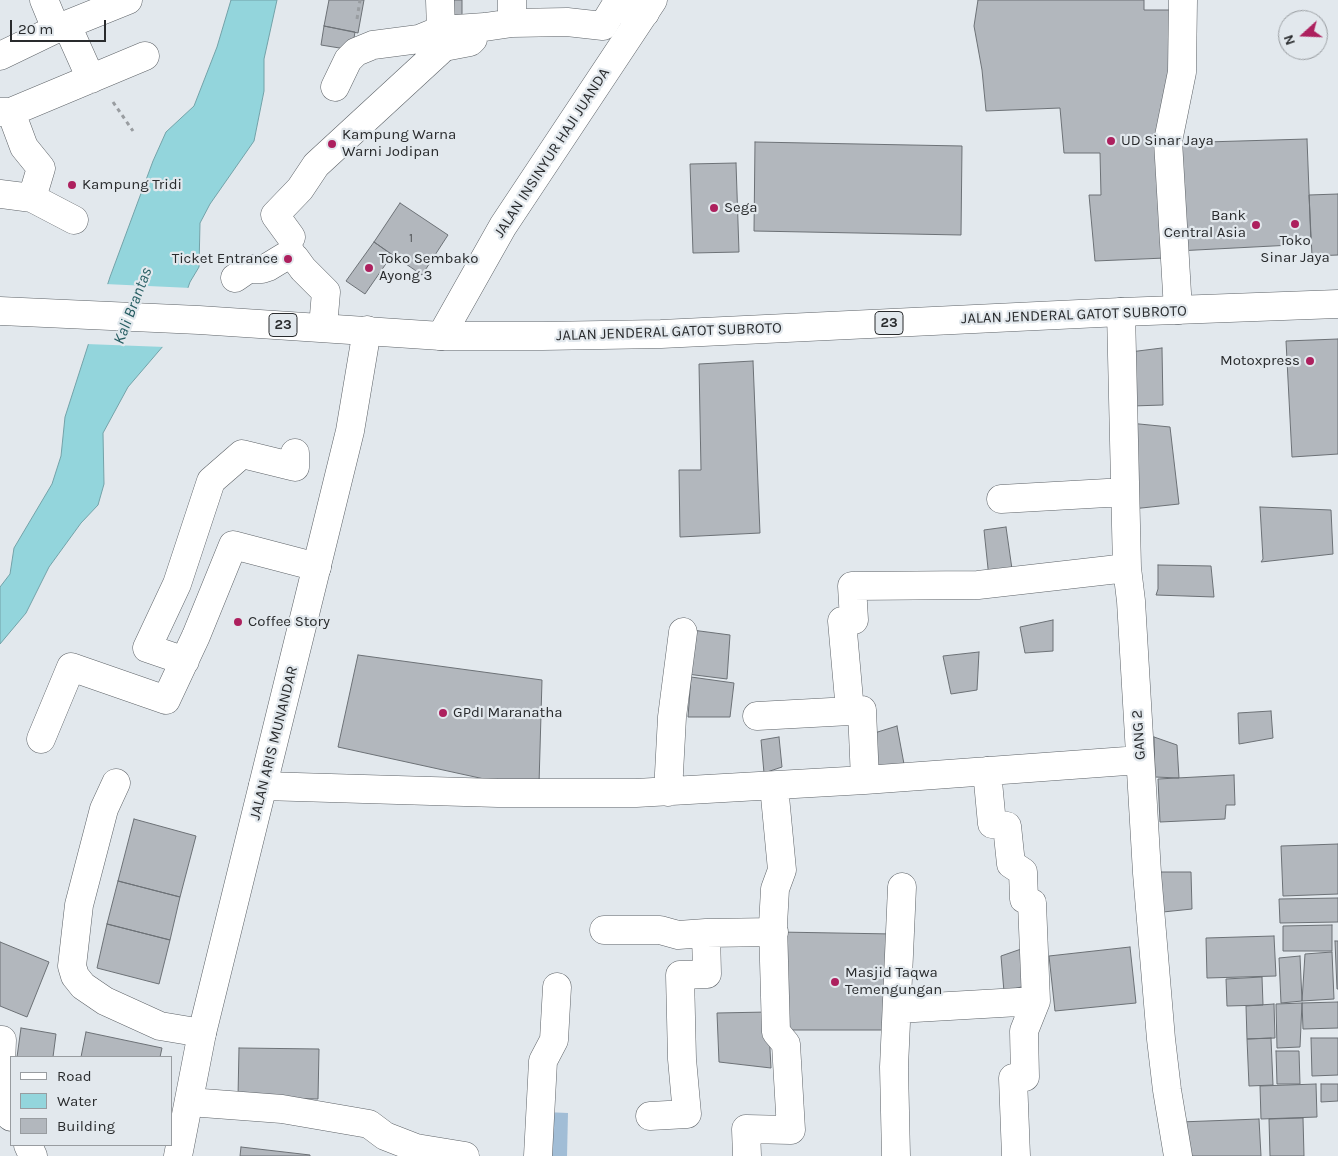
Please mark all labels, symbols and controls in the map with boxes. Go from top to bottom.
scale bar [12,10,109,42]
north arrow [1278,10,1328,60]
text: 20 m [18,20,53,38]
text: N [1280,32,1299,48]
street label: JALAN INSINYUR HAJI JUANDA [490,65,614,241]
place label: Kampung Warna Warni Jodipan [342,126,456,161]
place label: UD Sinar Jaya [1121,132,1214,150]
marker: UD Sinar Jaya [1105,135,1117,147]
marker: Kampung Warna Warni Jodipan [326,138,338,150]
place label: Kampung Tridi [82,176,182,194]
marker: Kampung Tridi [66,179,78,191]
place label: Sega [724,199,757,217]
marker: Sega [708,202,720,214]
place label: Bank Central Asia [1164,207,1246,242]
marker: Toko Sinar Jaya [1289,218,1301,230]
marker: Bank Central Asia [1250,219,1262,231]
house number: 1 [409,232,413,246]
place label: Toko Sinar Jaya [1260,232,1330,267]
place label: Ticket Entrance [172,250,278,268]
place label: Toko Sembako Ayong 3 [379,250,478,285]
marker: Ticket Entrance [282,253,294,265]
marker: Toko Sembako Ayong 3 [363,262,375,274]
water label: Kali Brantas [110,265,156,347]
street label: JALAN JENDERAL GATOT SUBROTO [961,302,1187,328]
road number: 23 [875,312,903,334]
road number: 23 [269,314,297,336]
street label: JALAN JENDERAL GATOT SUBROTO [556,319,782,345]
place label: Motoxpress [1220,352,1300,370]
marker: Motoxpress [1304,355,1316,367]
place label: Coffee Story [248,613,330,631]
marker: Coffee Story [232,616,244,628]
street label: JALAN ARIS MUNANDAR [246,664,302,822]
place label: GPdI Maranatha [453,704,563,722]
marker: GPdI Maranatha [437,707,449,719]
street label: GANG 2 [1128,709,1150,761]
place label: Masjid Taqwa Temengungan [845,964,942,999]
marker: Masjid Taqwa Temengungan [829,976,841,988]
legend [10,1056,172,1146]
text: Road [57,1067,92,1085]
text: Water [57,1092,97,1110]
text: Building [57,1117,115,1135]

